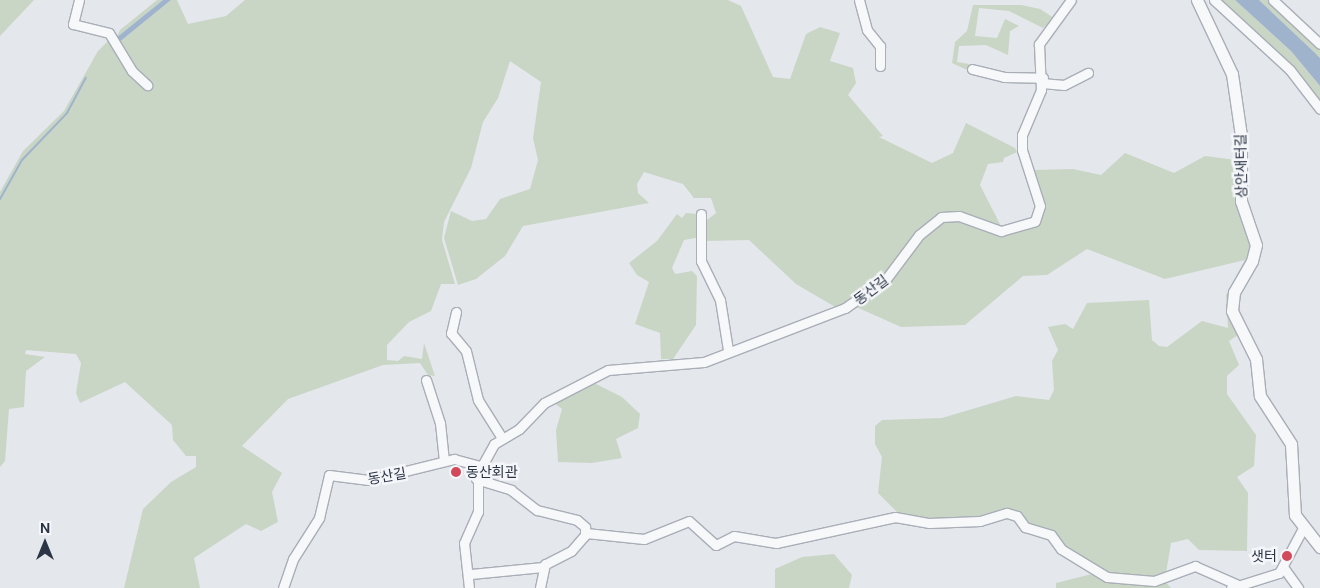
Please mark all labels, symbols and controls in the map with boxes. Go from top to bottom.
street label: 상안새터길 [1232,134,1250,198]
street label: 동산길 [851,272,891,308]
street label: 동산길 [367,464,407,488]
place label: 동산회관 [466,464,518,480]
marker: 동산회관 [450,466,462,478]
north arrow [20,518,70,568]
text: N [40,519,50,537]
place label: 샛터 [1251,548,1277,564]
marker: 샛터 [1281,550,1293,562]

